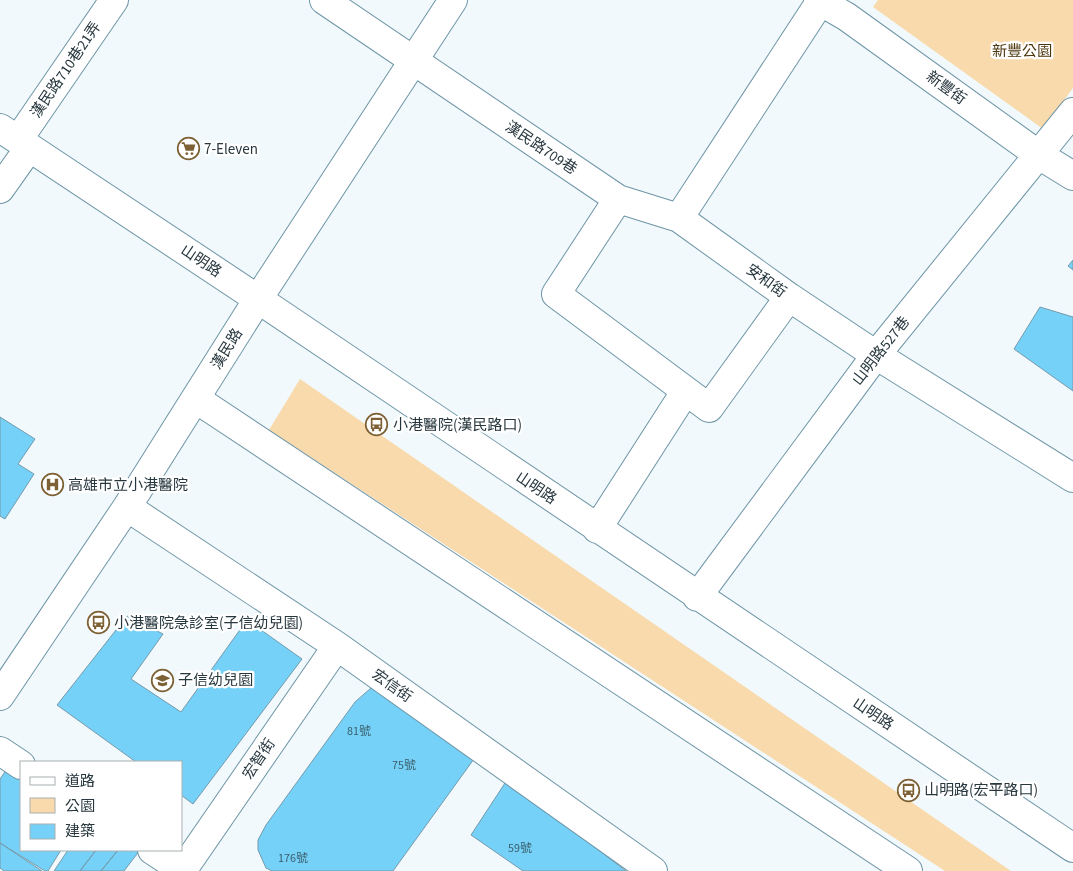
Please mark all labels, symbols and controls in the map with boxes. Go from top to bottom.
street label: 漢民路710巷21弄 [26,18,106,122]
park label: 新豐公園 [992,41,1052,62]
street label: 新豐街 [922,66,970,110]
street label: 漢民路709巷 [501,116,581,180]
supermarket icon: 7-Eleven [176,137,200,161]
place label: 7-Eleven [204,139,258,160]
street label: 山明路 [176,240,226,282]
street label: 安和街 [742,259,790,303]
street label: 山明路527巷 [847,312,915,390]
street label: 漢民路 [206,324,248,374]
bus stop icon: 小港醫院(漢民路口) [365,413,389,437]
place label: 小港醫院(漢民路口) [393,415,522,436]
street label: 山明路 [511,467,561,509]
hospital icon: 高雄市立小港醫院 [40,473,64,497]
place label: 高雄市立小港醫院 [68,475,188,496]
bus stop icon: 小港醫院急診室(子信幼兒園) [86,611,110,635]
place label: 小港醫院急診室(子信幼兒園) [114,613,303,634]
street label: 宏信街 [368,664,416,708]
school or university icon: 子信幼兒園 [150,668,174,692]
place label: 子信幼兒園 [178,670,253,691]
street label: 山明路 [848,693,898,735]
house number: 81號 [347,723,371,740]
street label: 宏智街 [238,734,280,784]
house number: 75號 [392,757,416,774]
legend [20,761,182,851]
text: 道路 [65,771,95,792]
bus stop icon: 山明路(宏平路口) [896,778,920,802]
place label: 山明路(宏平路口) [924,780,1038,801]
text: 公園 [65,796,95,817]
text: 建築 [65,821,95,842]
house number: 59號 [508,840,532,857]
house number: 176號 [278,850,308,867]

